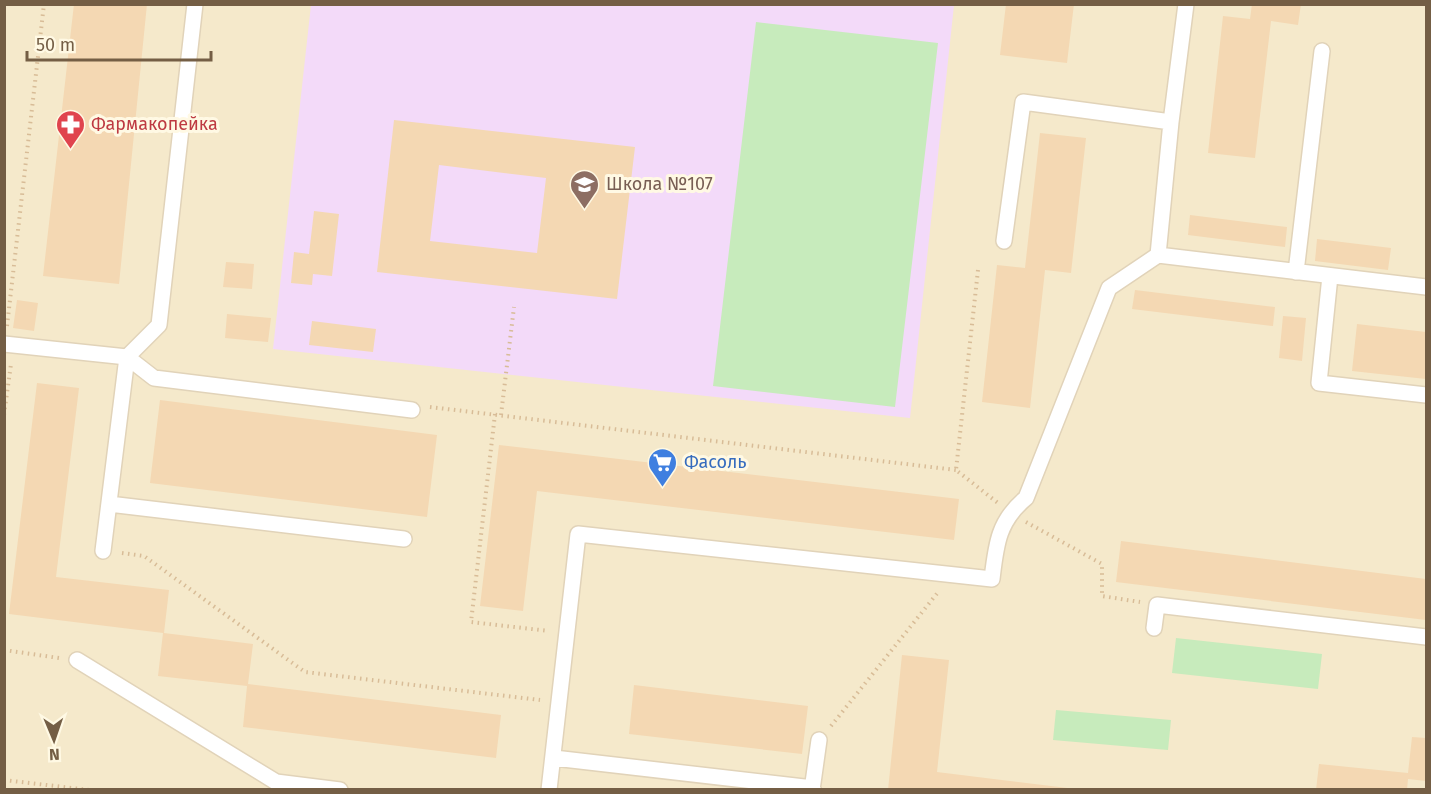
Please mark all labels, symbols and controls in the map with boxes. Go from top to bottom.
scale bar [27,24,212,62]
text: 50 m [36,34,75,56]
pharmacy icon: Фармакопейка [54,108,86,150]
place label: Фармакопейка [91,113,218,135]
school or university icon: Школа №107 [569,168,601,210]
place label: Школа №107 [606,173,713,195]
supermarket icon: Фасоль [647,446,679,488]
place label: Фасоль [684,451,747,473]
north arrow [24,710,84,770]
text: N [49,745,60,764]

